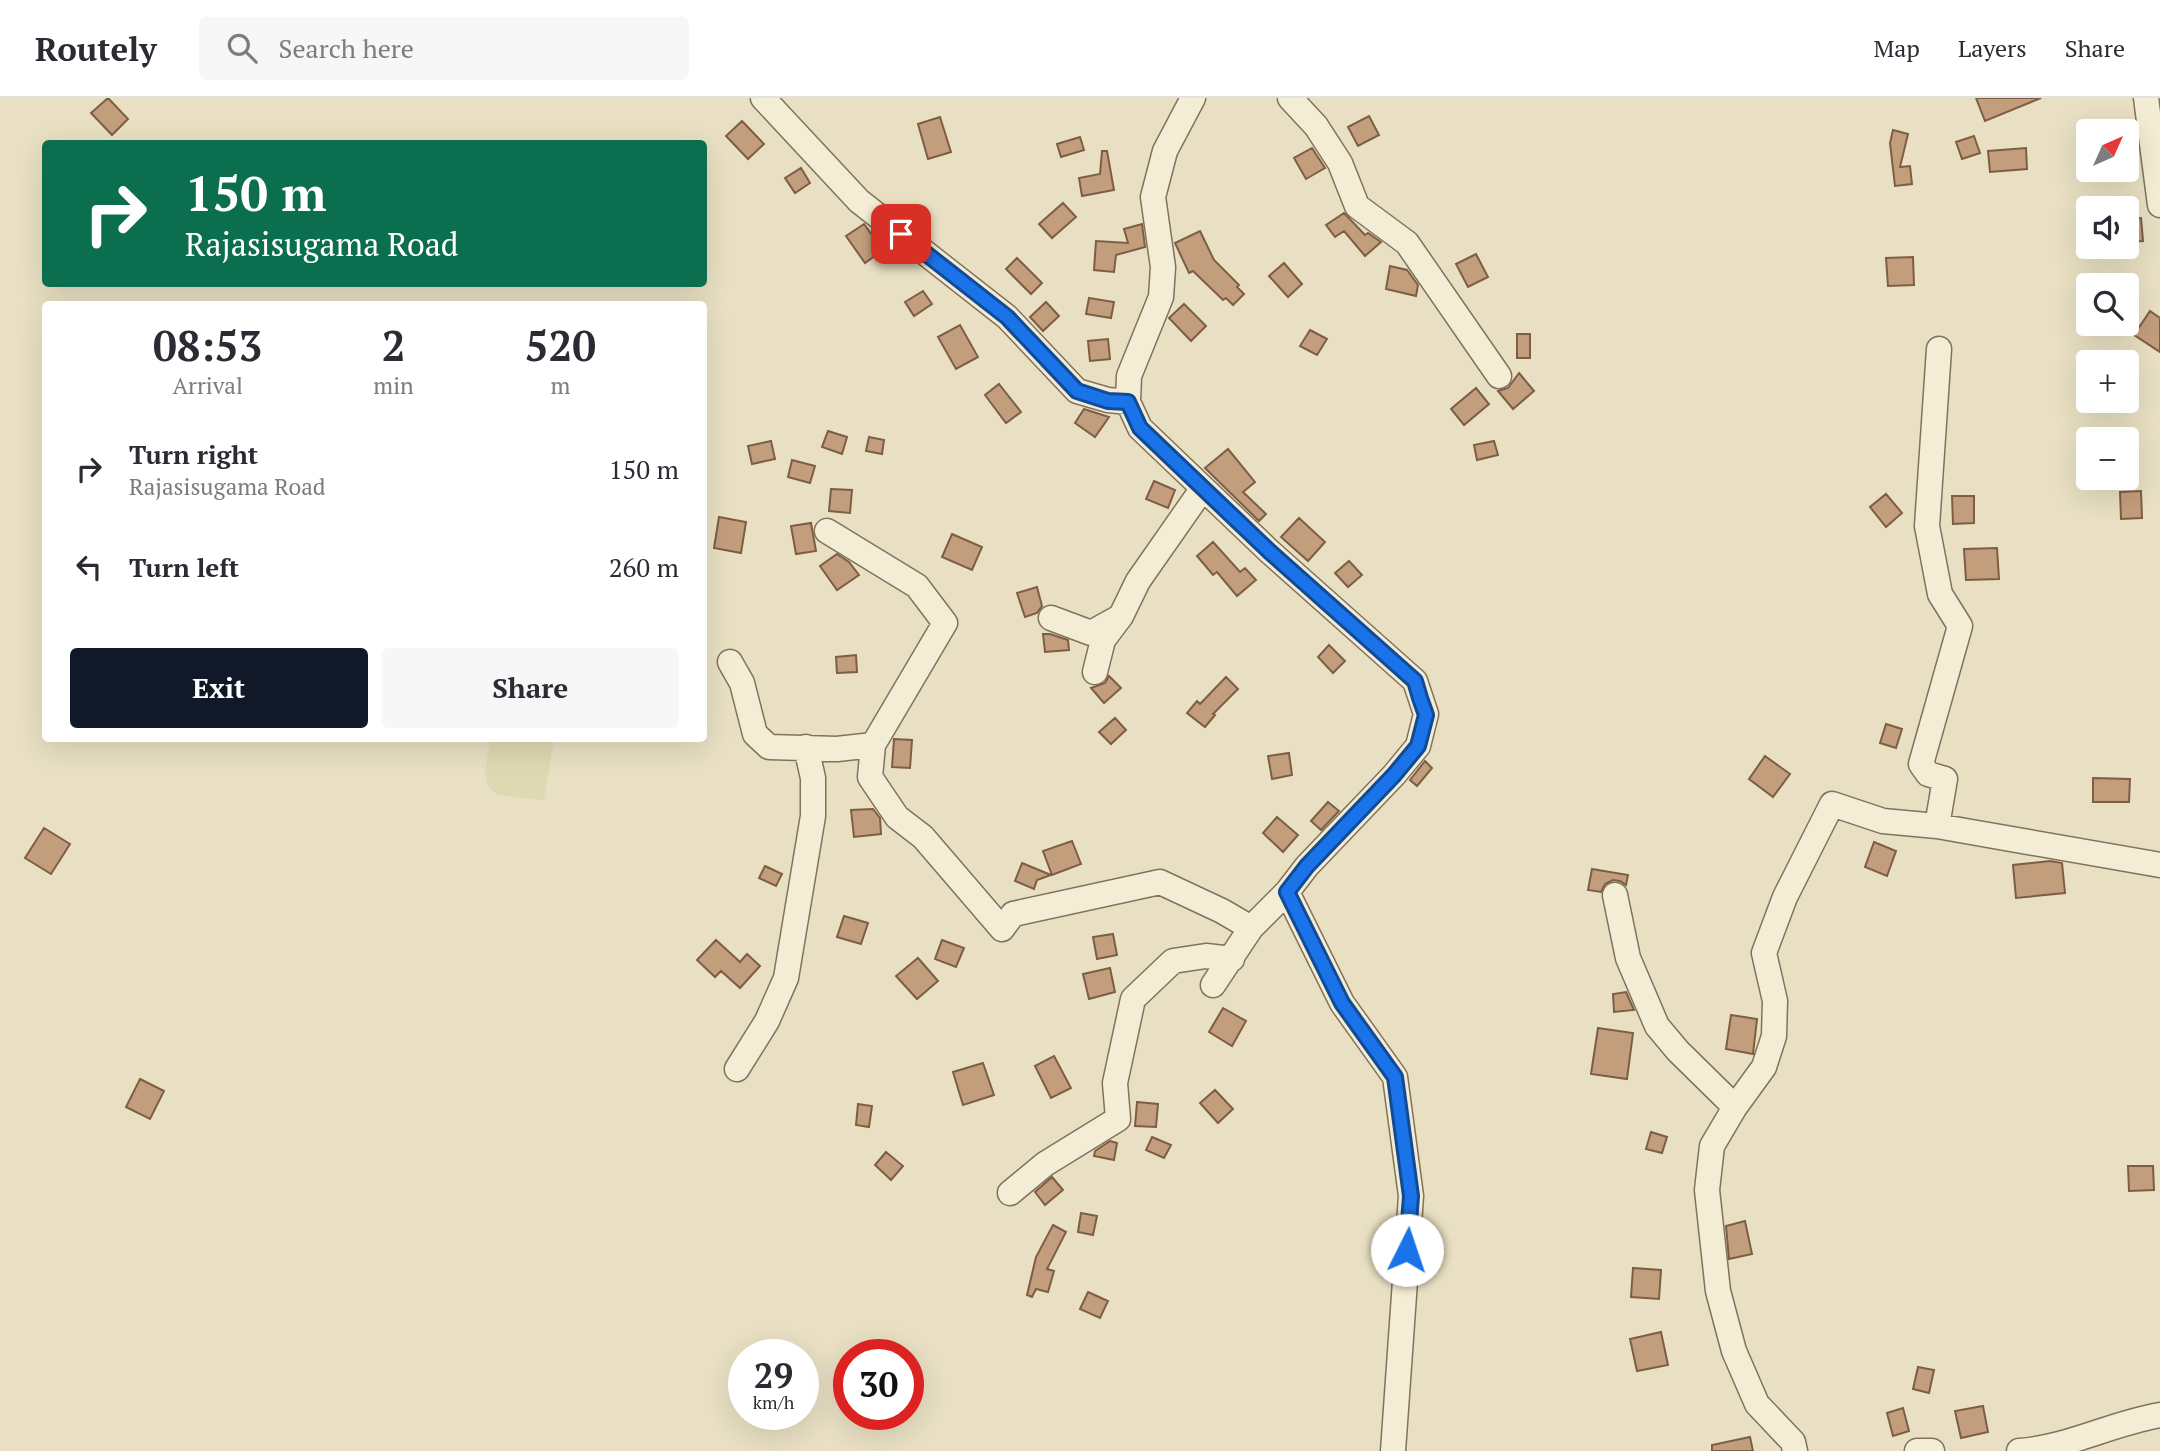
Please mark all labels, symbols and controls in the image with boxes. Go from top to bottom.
search box [199,17,689,80]
text: Routely [35,27,157,70]
icon: search [223,29,261,67]
text: Search here [279,31,414,65]
text: Map [1873,32,1920,64]
text: Layers [1958,32,2027,64]
text: Share [2065,32,2125,64]
north arrow [2076,119,2138,182]
map controls [2076,119,2139,490]
text: 150 m [185,160,327,225]
icon: right [70,168,161,259]
button: sound [2076,196,2139,259]
pin [871,204,931,264]
icon: arrive [882,215,920,253]
text: Rajasisugama Road [185,223,459,265]
button: search [2076,273,2139,336]
text: 08:53 [153,317,262,373]
text: 2 [382,317,405,373]
text: 520 [525,317,596,373]
button: + [2076,350,2139,413]
text: Arrival [172,370,243,401]
text: min [373,370,414,401]
text: m [550,370,570,401]
button: − [2076,427,2139,490]
text: Turn right [129,437,258,471]
icon: right [70,450,108,488]
text: 150 m [609,452,679,486]
text: Rajasisugama Road [129,471,326,502]
icon: left [70,548,108,586]
text: Turn left [129,550,239,584]
text: 260 m [609,550,679,584]
button: Exit [70,648,368,728]
button: Share [382,648,679,728]
position arrow [1370,1213,1444,1287]
speed limit sign: 30 [833,1339,924,1430]
text: 29 [754,1352,793,1398]
text: km/h [753,1390,794,1414]

